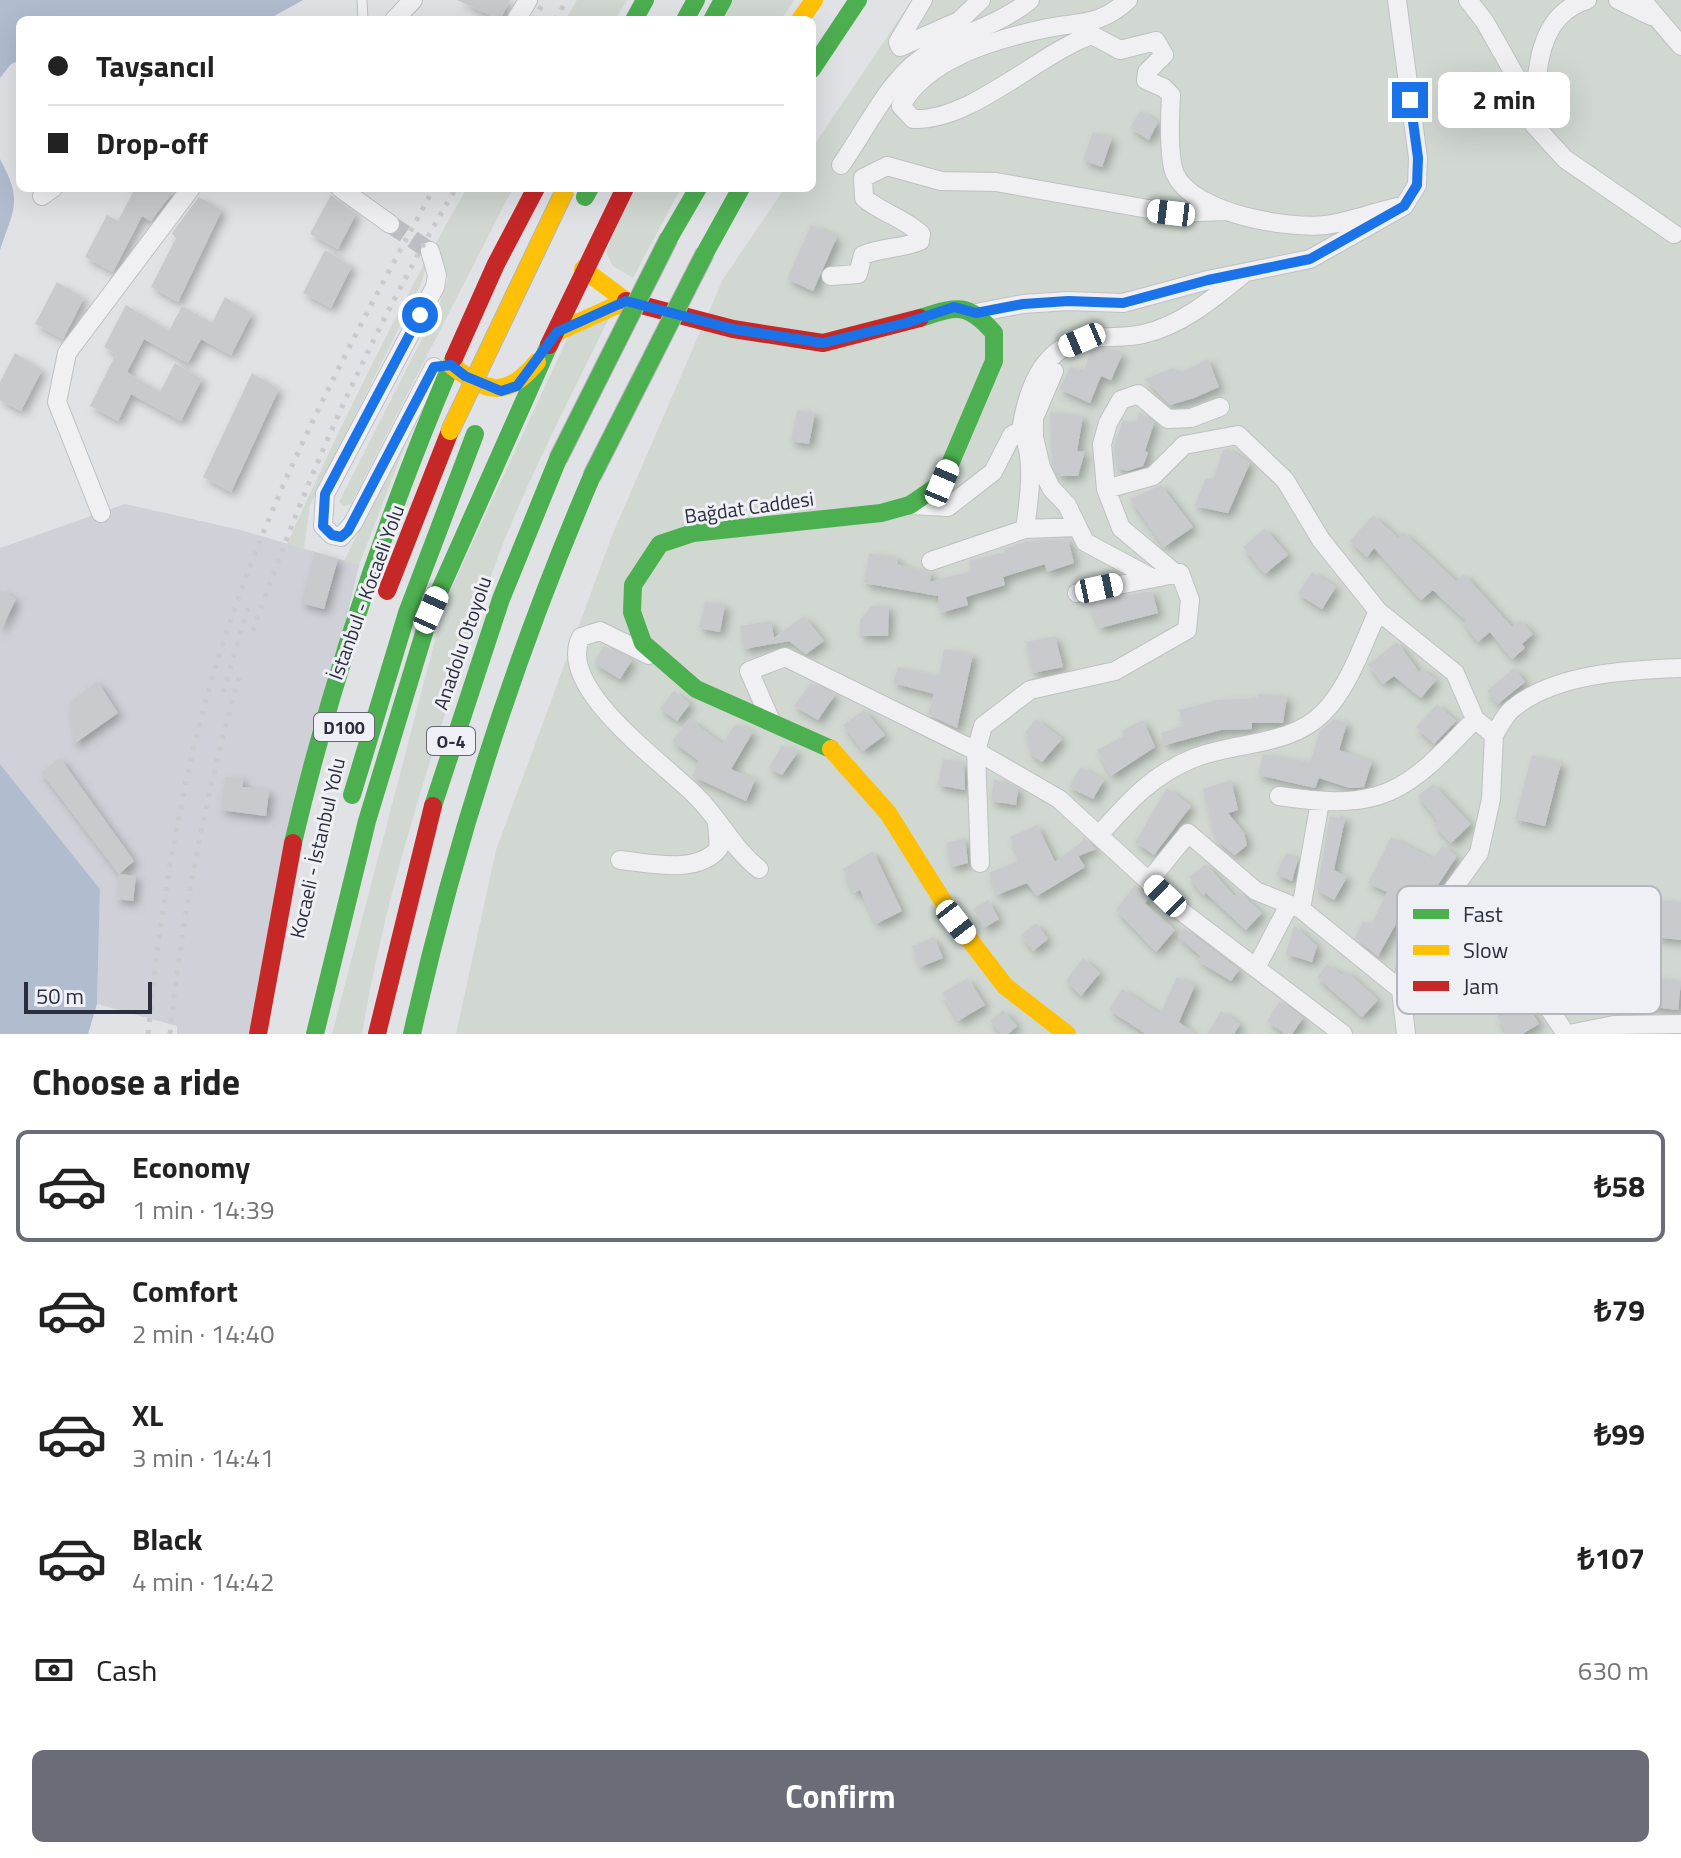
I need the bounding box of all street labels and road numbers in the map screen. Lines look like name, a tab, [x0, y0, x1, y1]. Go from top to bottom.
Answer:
street label: Bağdat Caddesi	[682, 483, 816, 531]
street label: İstanbul - Kocaeli Yolu	[320, 500, 412, 684]
street label: Anadolu Otoyolu	[425, 572, 499, 714]
road number: D100	[314, 713, 374, 741]
road number: O-4	[427, 727, 475, 755]
street label: Kocaeli - İstanbul Yolu	[281, 755, 353, 941]

